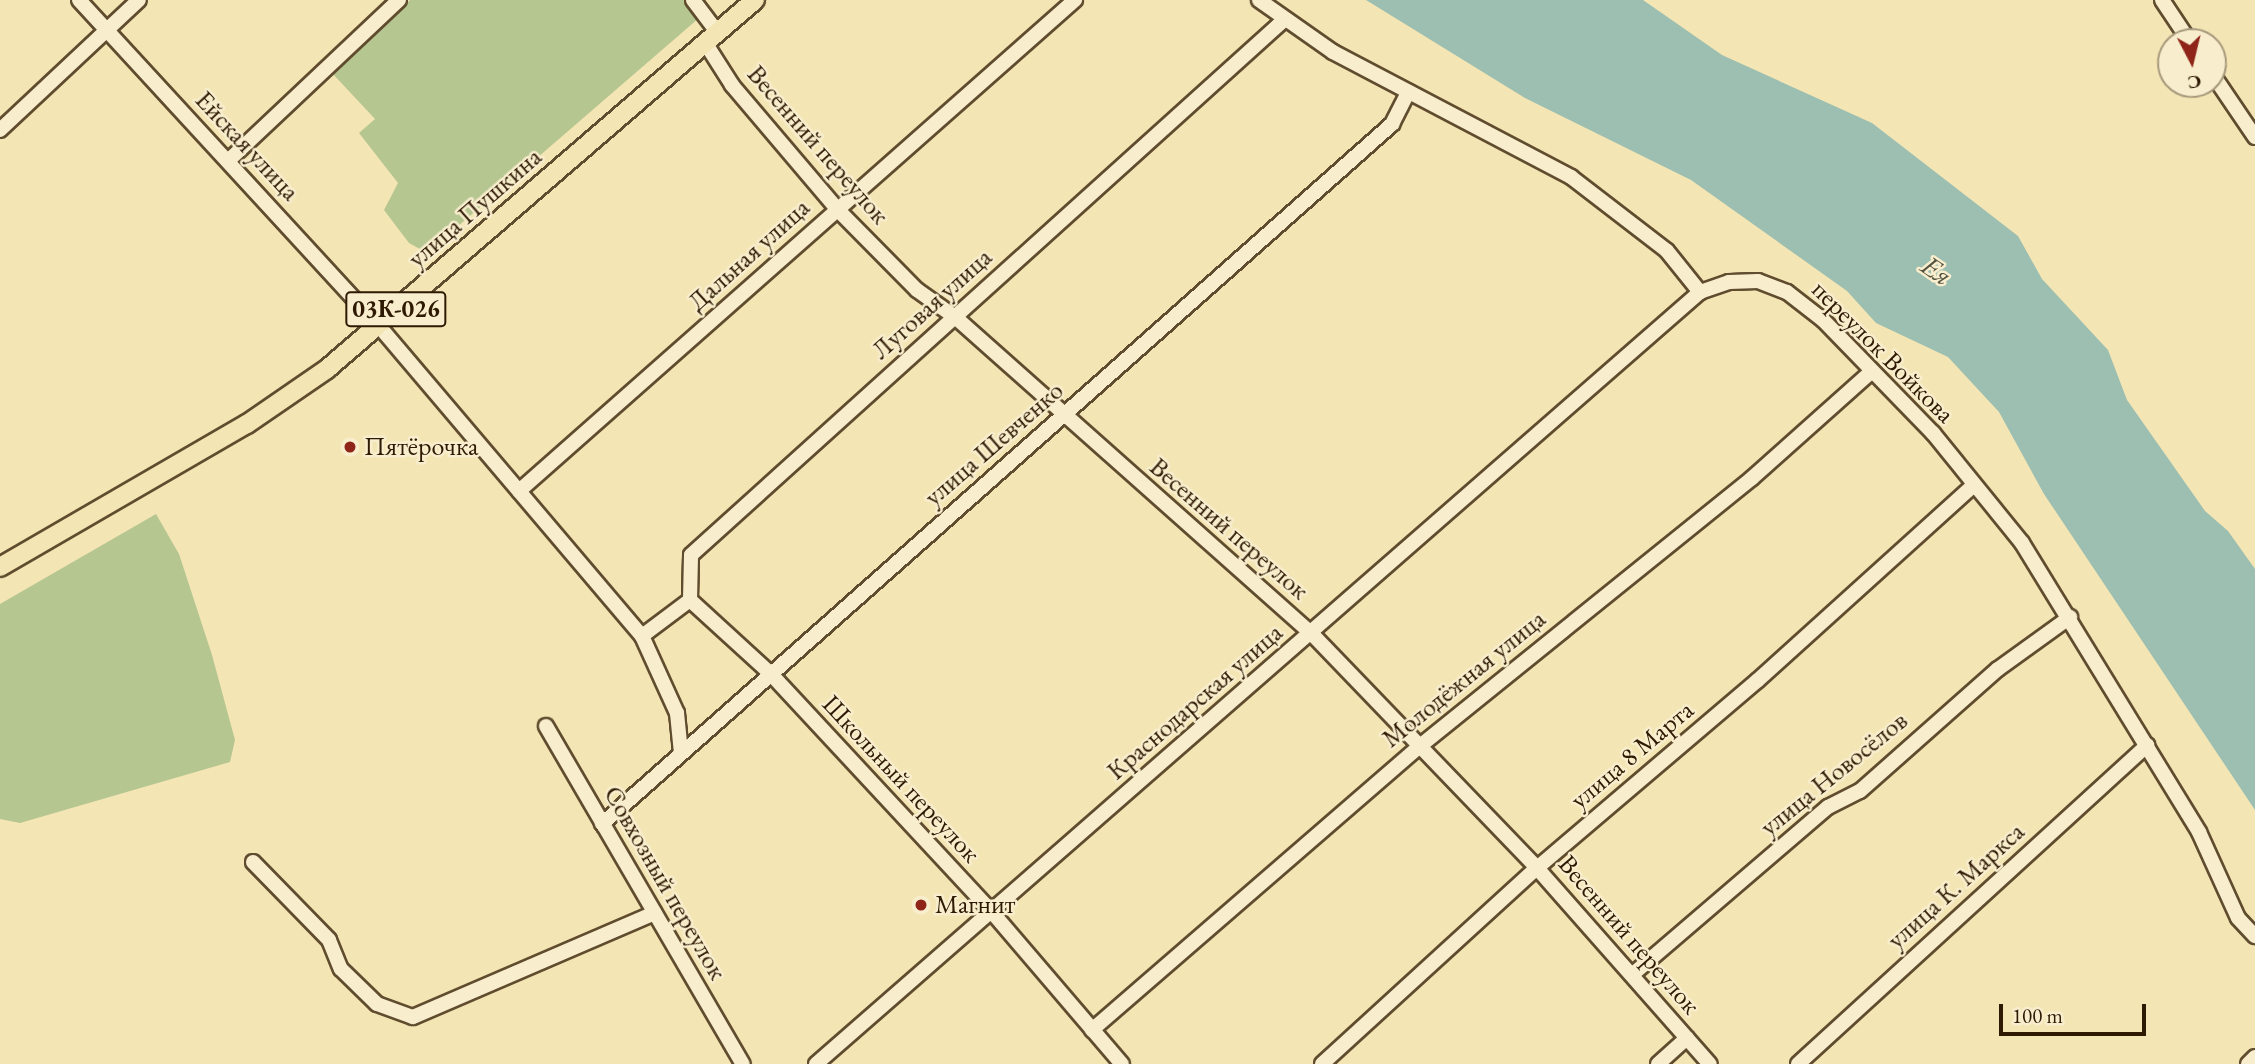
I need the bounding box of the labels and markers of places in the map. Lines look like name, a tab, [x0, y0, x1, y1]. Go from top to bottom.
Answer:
place label: Пятёрочка	[364, 431, 478, 463]
marker: Пятёрочка	[342, 439, 358, 455]
place label: Магнит	[935, 889, 1015, 921]
marker: Магнит	[913, 897, 929, 913]

